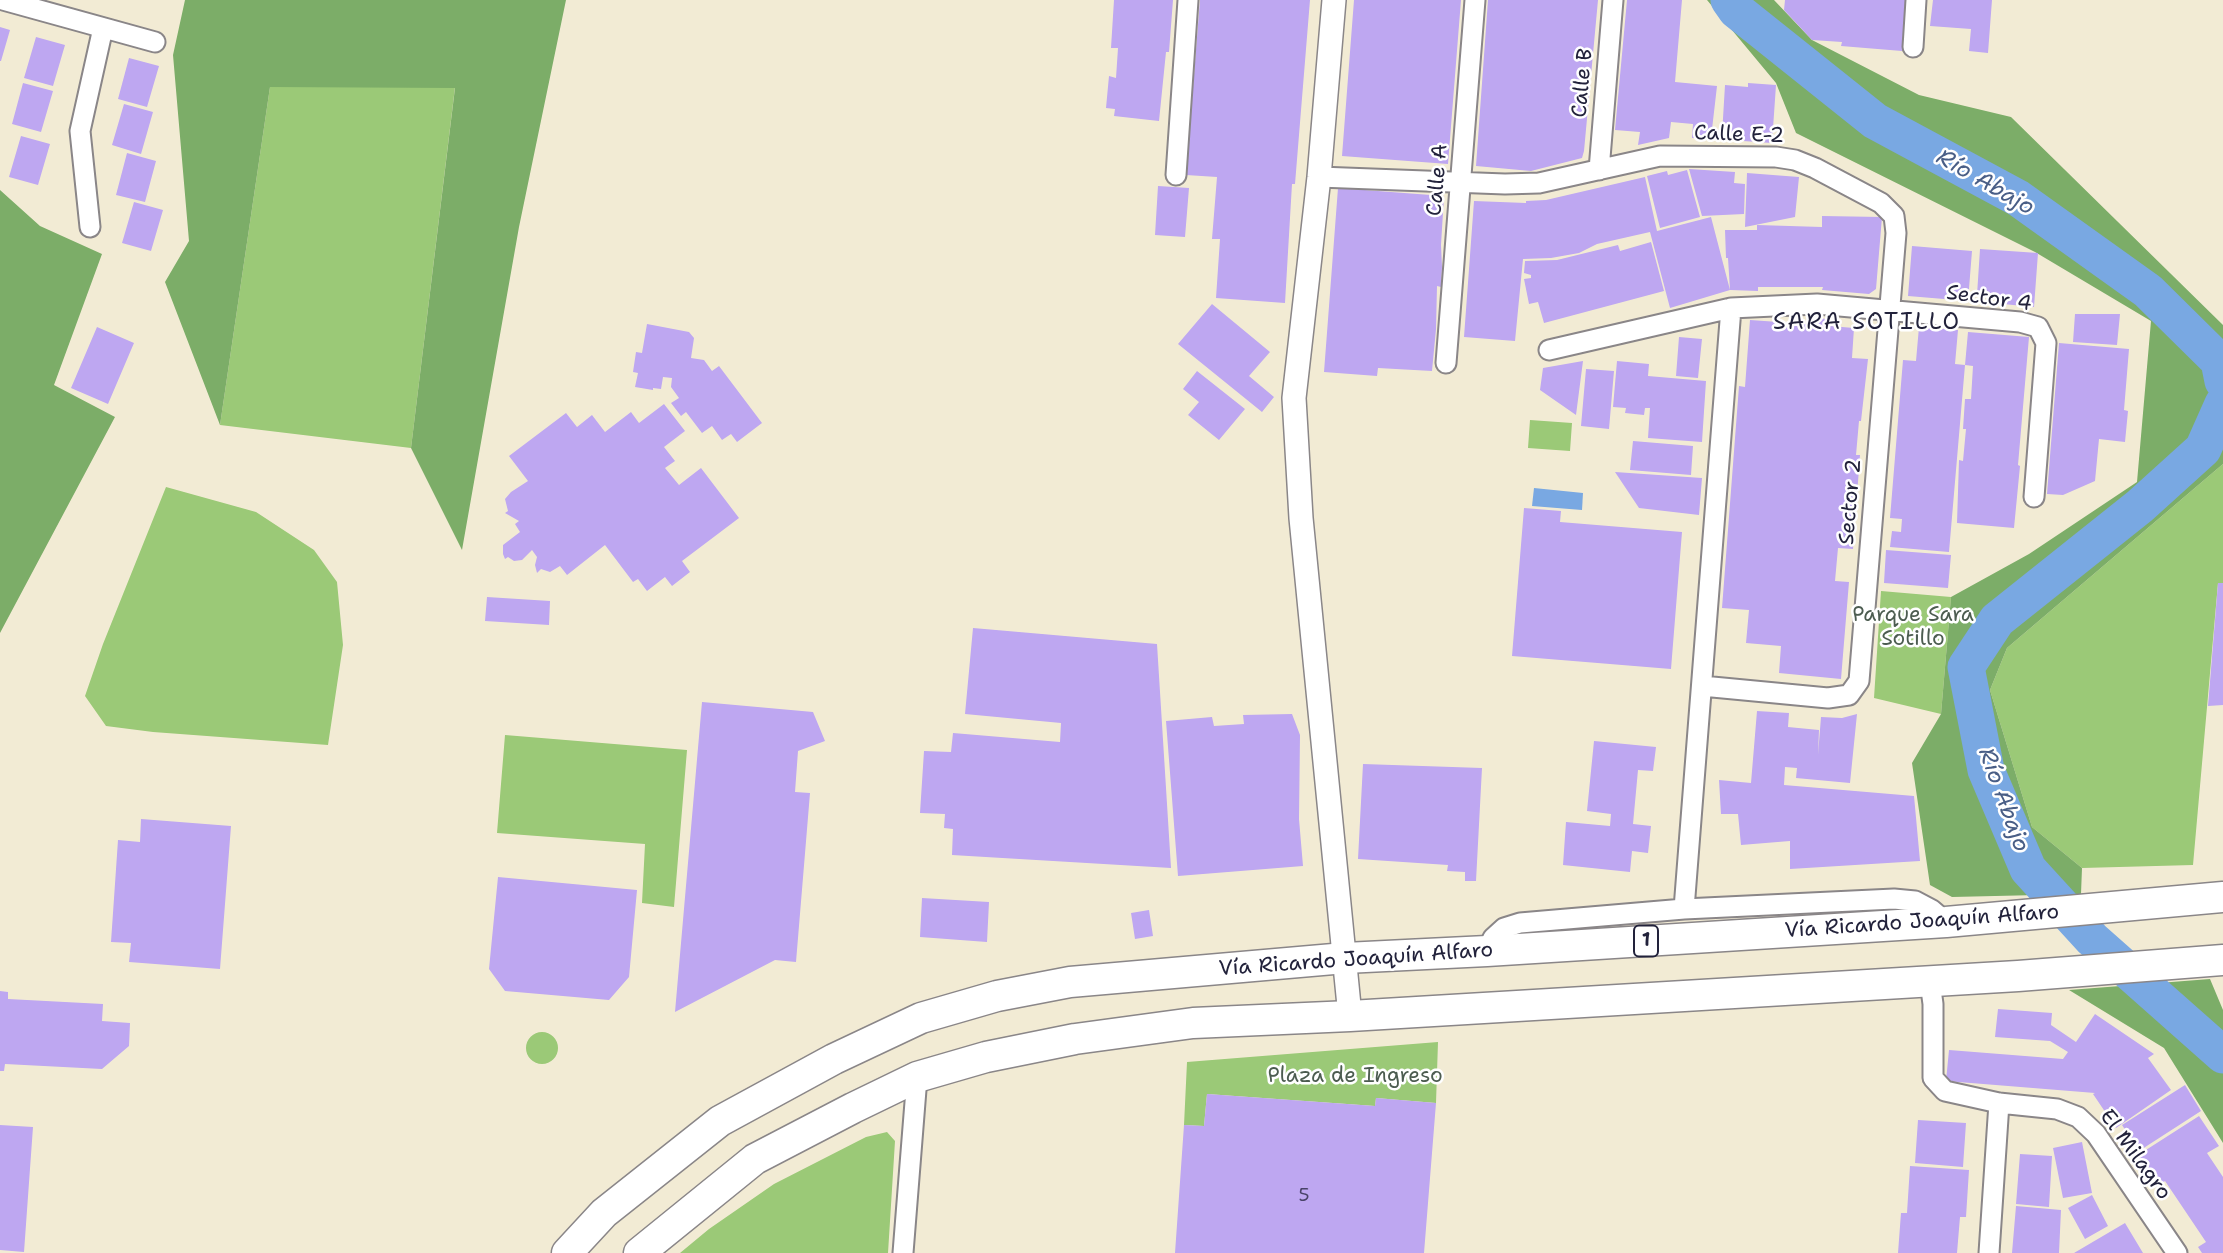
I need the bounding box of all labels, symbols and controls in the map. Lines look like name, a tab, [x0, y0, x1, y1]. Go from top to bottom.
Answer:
street label: Calle B	[1567, 47, 1599, 119]
street label: Calle E-2	[1693, 121, 1785, 149]
street label: Calle A	[1422, 143, 1454, 217]
water label: Río Abajo	[1931, 144, 2039, 222]
street label: Sector 4	[1945, 281, 2033, 317]
district label: SARA SOTILLO	[1775, 309, 1959, 337]
street label: Sector 2	[1835, 458, 1867, 546]
park label: Parque Sara Sotillo	[1852, 603, 1974, 653]
water label: Río Abajo	[1971, 744, 2035, 856]
street label: Vía Ricardo Joaquín Alfaro	[1784, 900, 2060, 944]
road number: 1	[1634, 925, 1658, 956]
street label: Vía Ricardo Joaquín Alfaro	[1218, 938, 1494, 982]
park label: Plaza de Ingreso	[1267, 1064, 1443, 1090]
street label: El Milagro	[2094, 1105, 2176, 1205]
house number: 5	[1298, 1185, 1310, 1207]

